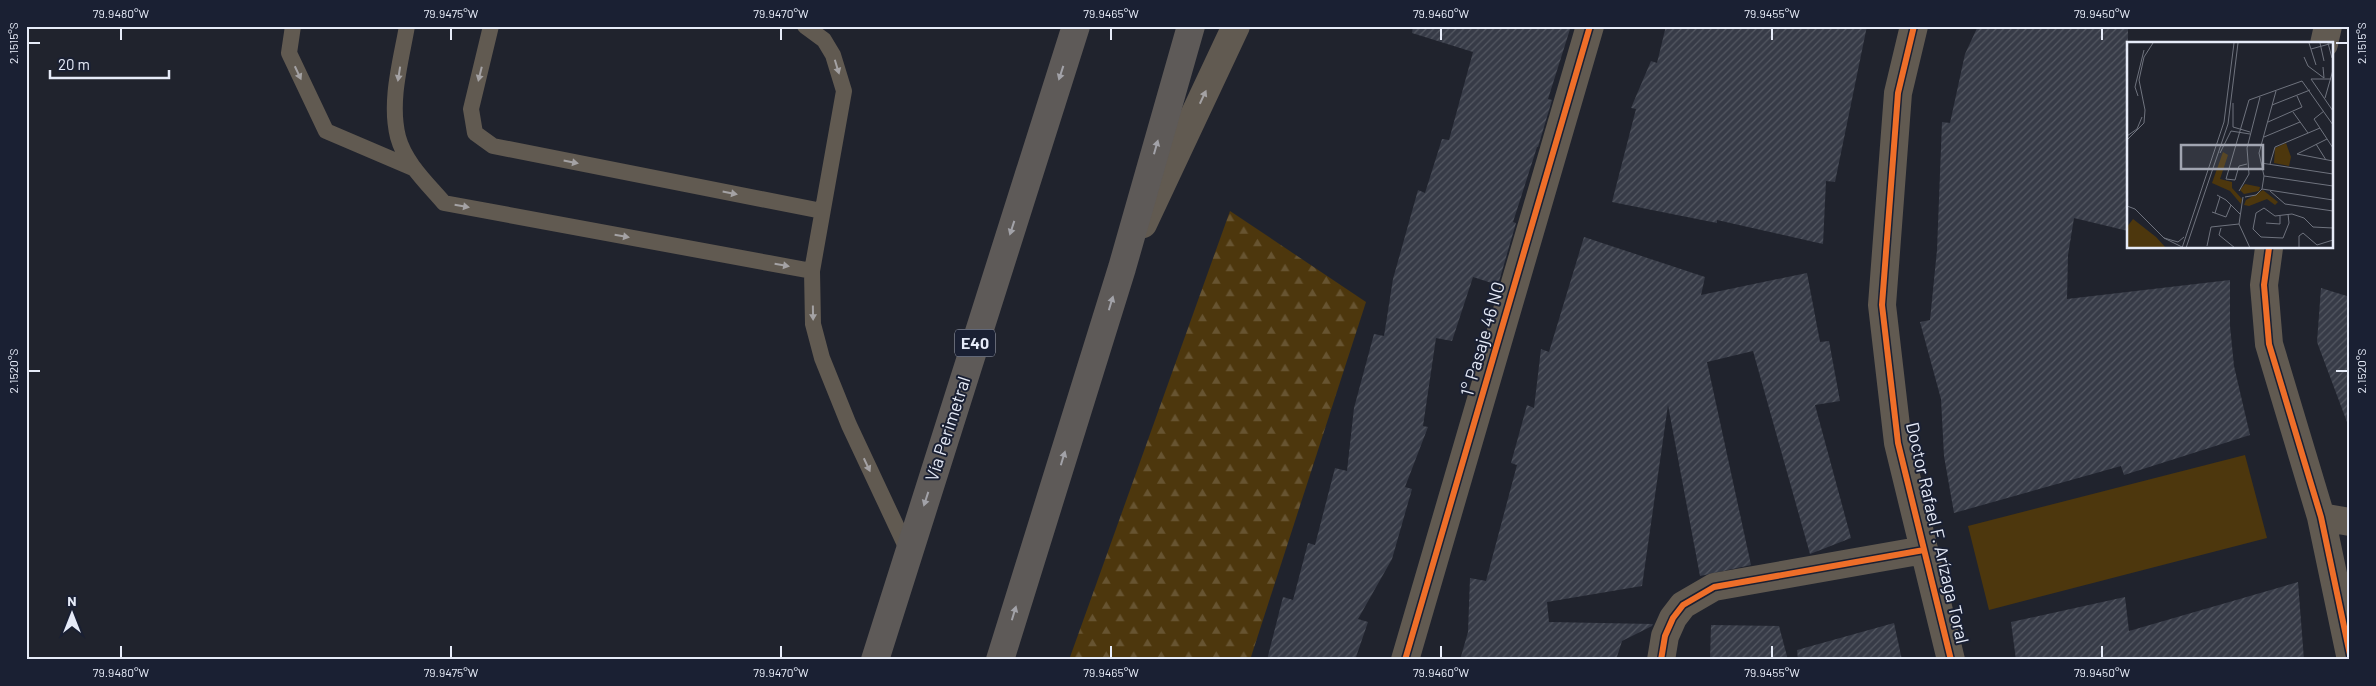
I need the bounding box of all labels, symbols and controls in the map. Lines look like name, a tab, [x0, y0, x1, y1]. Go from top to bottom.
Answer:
text: 79.9480°W	[93, 6, 150, 20]
text: 79.9475°W	[424, 6, 479, 20]
text: 79.9470°W	[753, 6, 809, 20]
text: 79.9465°W	[1083, 6, 1139, 20]
text: 79.9460°W	[1413, 6, 1470, 20]
text: 79.9455°W	[1744, 6, 1800, 20]
text: 79.9450°W	[2074, 6, 2131, 20]
text: 2.1515°S	[6, 22, 20, 64]
text: 2.1515°S	[2354, 22, 2368, 64]
inset map	[2127, 42, 2334, 249]
scale bar	[50, 48, 169, 80]
text: 20 m	[58, 55, 90, 73]
one-way arrow	[833, 59, 841, 74]
one-way arrow	[1056, 65, 1064, 80]
one-way arrow	[294, 66, 302, 80]
one-way arrow	[476, 66, 484, 81]
one-way arrow	[394, 67, 402, 83]
one-way arrow	[1199, 90, 1207, 104]
one-way arrow	[1153, 139, 1161, 154]
one-way arrow	[563, 158, 579, 166]
one-way arrow	[723, 189, 739, 197]
one-way arrow	[455, 203, 471, 211]
one-way arrow	[1007, 220, 1015, 235]
one-way arrow	[614, 232, 630, 240]
one-way arrow	[774, 261, 789, 269]
street label: 1° Pasaje 46 NO	[1455, 279, 1509, 399]
one-way arrow	[1107, 295, 1115, 310]
one-way arrow	[809, 305, 817, 321]
road number: E40	[955, 329, 995, 356]
text: 2.1520°S	[6, 349, 20, 393]
text: 2.1520°S	[2354, 349, 2368, 393]
street label: Vía Perimetral	[920, 373, 974, 484]
street label: Doctor Rafael F. Arízaga Toral	[1902, 420, 1974, 646]
one-way arrow	[1059, 450, 1067, 465]
one-way arrow	[864, 458, 872, 472]
one-way arrow	[921, 492, 929, 507]
north arrow	[48, 588, 98, 638]
text: N	[67, 592, 77, 609]
one-way arrow	[1011, 606, 1019, 621]
text: 79.9480°W	[93, 665, 150, 679]
text: 79.9475°W	[424, 665, 479, 679]
text: 79.9470°W	[753, 665, 809, 679]
text: 79.9465°W	[1083, 665, 1139, 679]
text: 79.9460°W	[1413, 665, 1470, 679]
text: 79.9455°W	[1744, 665, 1800, 679]
text: 79.9450°W	[2074, 665, 2131, 679]

